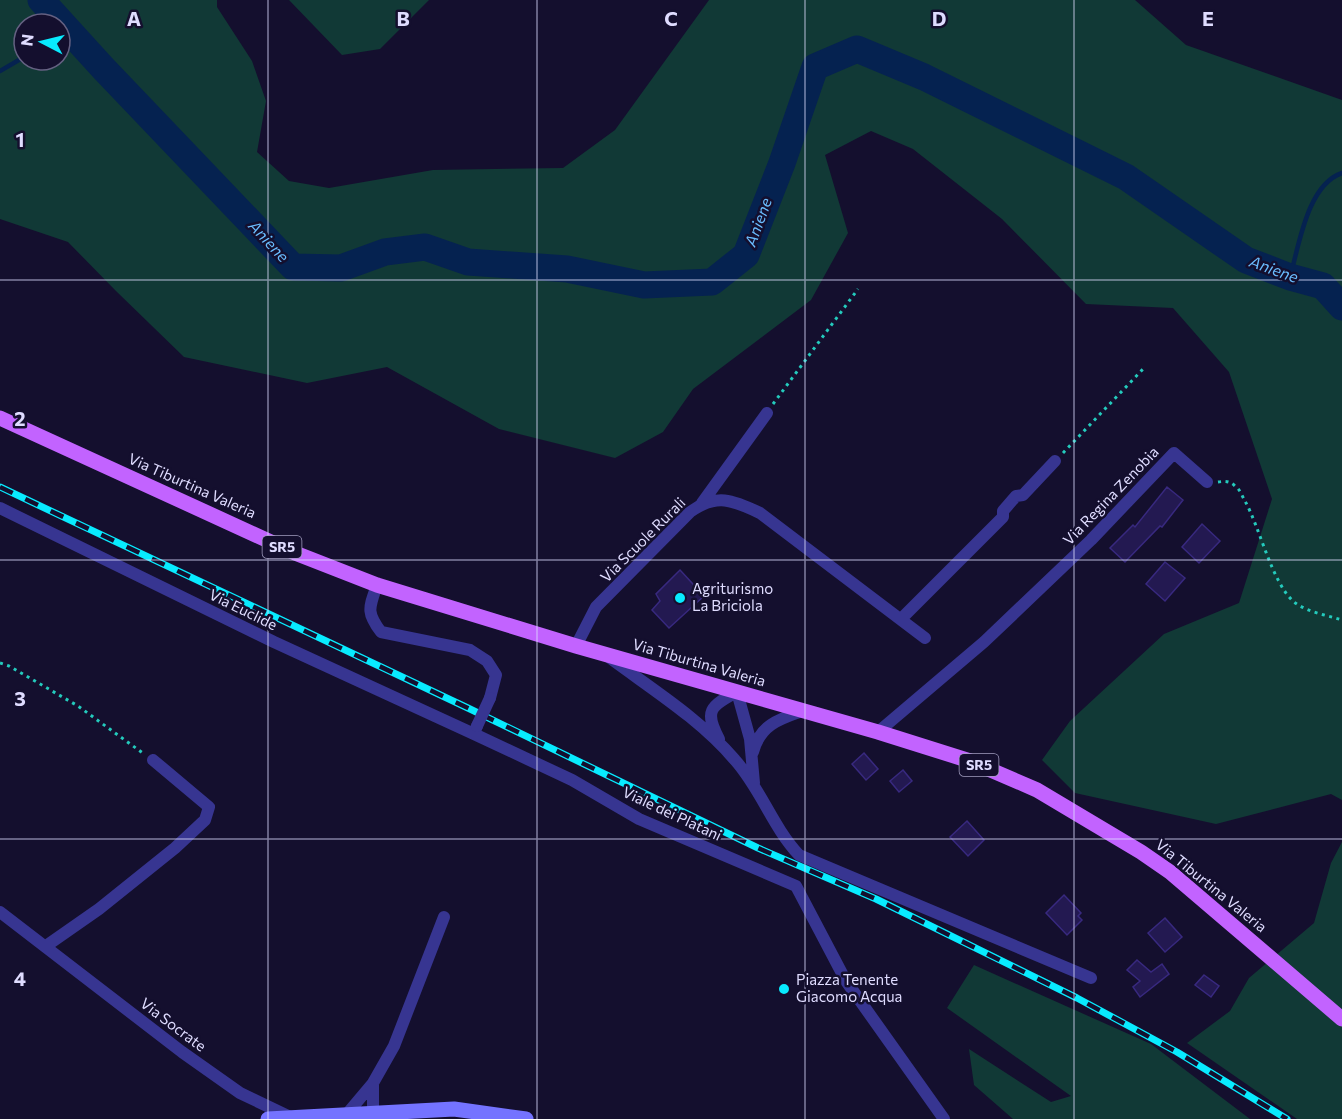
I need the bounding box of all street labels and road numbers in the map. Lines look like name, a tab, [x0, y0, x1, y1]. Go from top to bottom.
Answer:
street label: Via Regina Zenobia	[1059, 442, 1162, 548]
street label: Via Tiburtina Valeria	[126, 449, 259, 521]
street label: Via Scuole Rurali	[596, 493, 689, 586]
road number: SR5	[262, 536, 302, 558]
street label: Via Euclide	[206, 585, 281, 633]
street label: Via Tiburtina Valeria	[631, 634, 768, 690]
road number: SR5	[960, 754, 998, 776]
street label: Viale dei Platani	[620, 782, 725, 844]
street label: Via Tiburtina Valeria	[1152, 835, 1271, 936]
street label: Via Socrate	[137, 994, 210, 1055]

